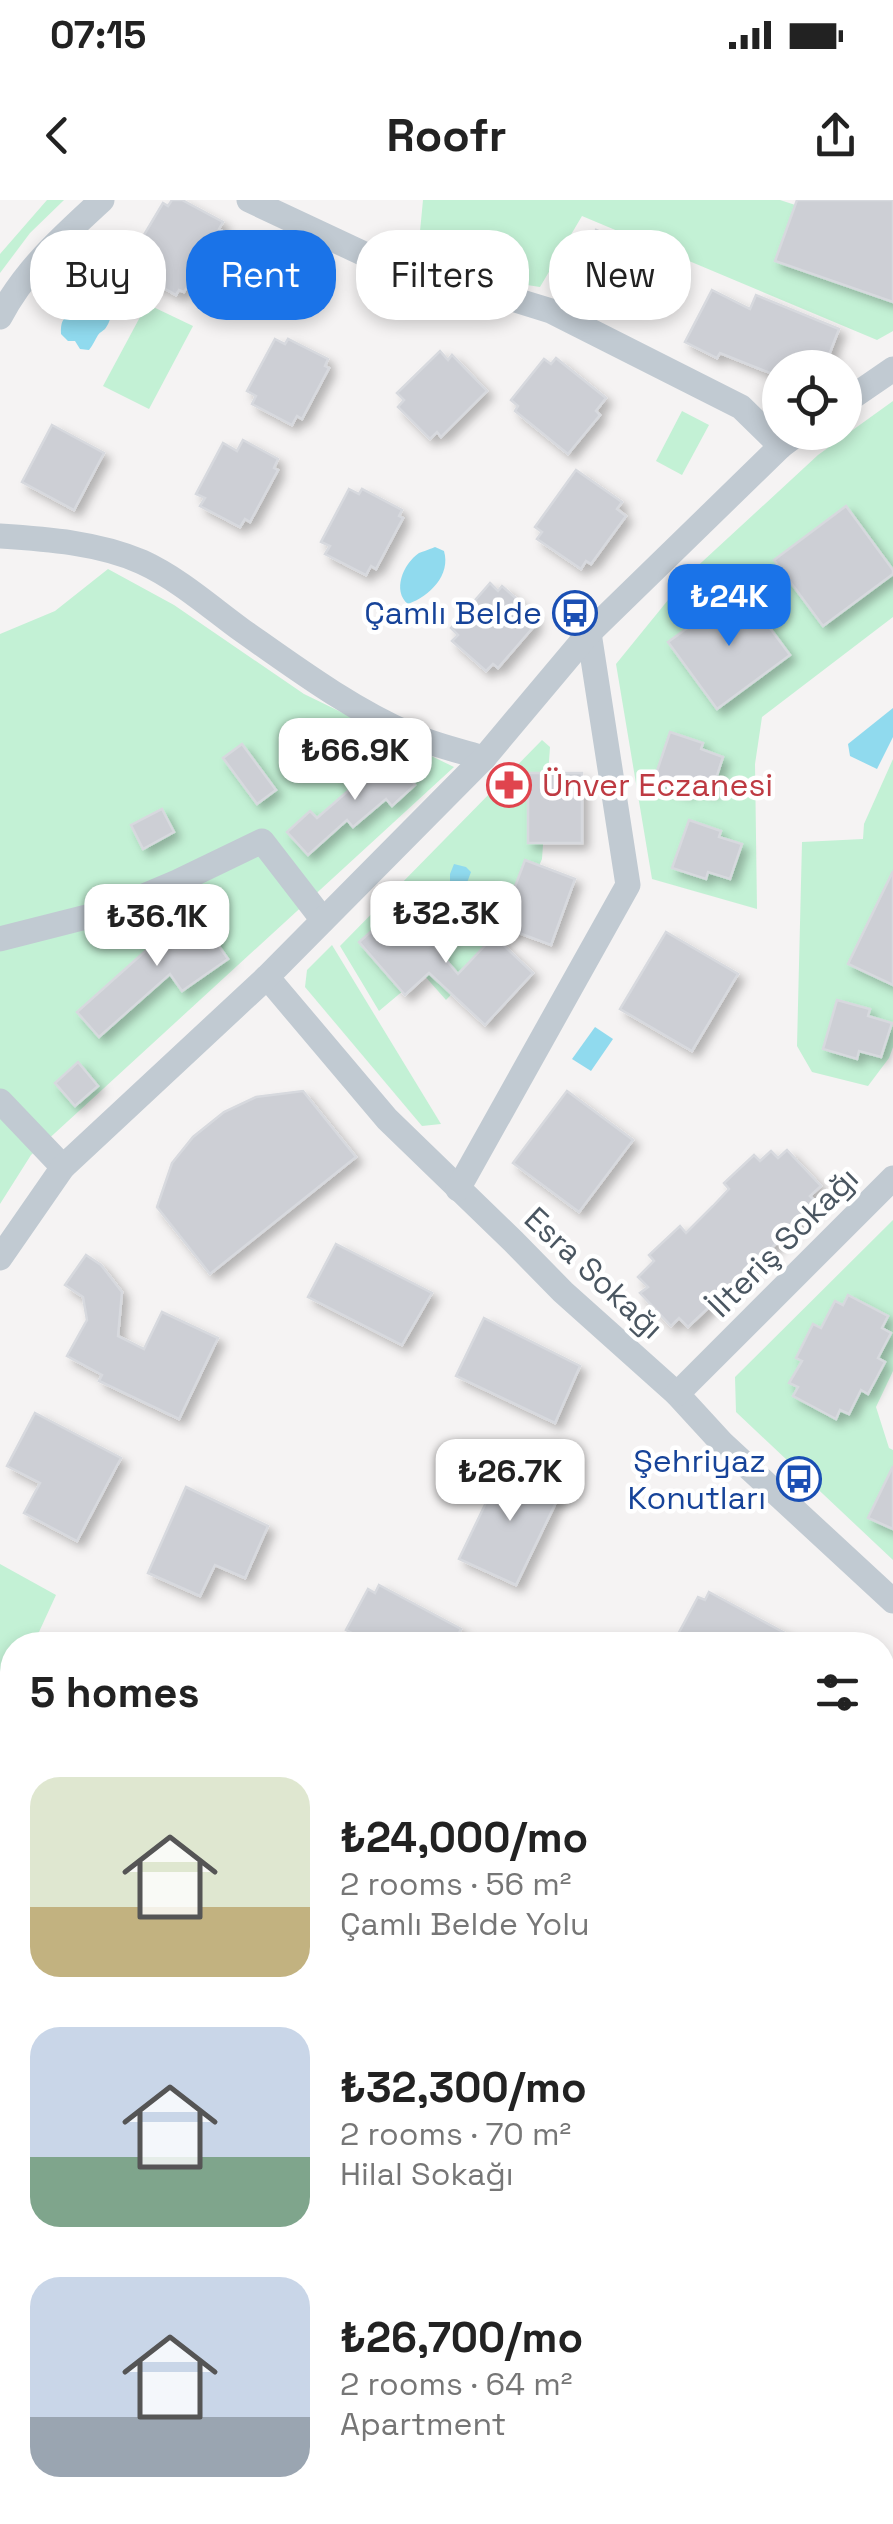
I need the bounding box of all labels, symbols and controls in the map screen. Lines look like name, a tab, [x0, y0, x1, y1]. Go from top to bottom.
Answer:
text: 07:15	[50, 11, 146, 59]
text: Roofr	[386, 107, 507, 164]
icon: back	[30, 108, 85, 163]
icon: share	[808, 108, 863, 163]
chip: Buy	[30, 230, 166, 320]
chip: Rent	[186, 230, 336, 320]
chip: Filters	[356, 230, 529, 320]
chip: New	[549, 230, 691, 320]
map controls	[762, 350, 862, 450]
button: locate	[762, 350, 862, 450]
pin: ₺24K	[670, 564, 788, 649]
text: ₺24K	[690, 576, 768, 616]
bus stop icon: Çamlı Belde	[552, 590, 598, 636]
place label: Çamlı Belde	[364, 593, 542, 633]
pin: ₺66.9K	[274, 718, 436, 803]
text: ₺66.9K	[301, 730, 409, 770]
pharmacy icon: Ünver Eczanesi	[486, 762, 532, 808]
place label: Ünver Eczanesi	[542, 765, 773, 805]
pin: ₺32.3K	[365, 881, 527, 966]
pin: ₺36.1K	[76, 884, 238, 969]
text: ₺32.3K	[392, 893, 500, 933]
text: ₺36.1K	[106, 896, 208, 936]
street label: İlteriş Sokağı	[699, 1158, 867, 1326]
street label: Esra Sokağı	[516, 1198, 672, 1348]
pin: ₺26.7K	[429, 1439, 591, 1524]
place label: Şehriyaz Konutları	[628, 1441, 766, 1518]
text: ₺26.7K	[458, 1451, 562, 1491]
bus stop icon: Şehriyaz Konutları	[776, 1456, 822, 1502]
icon: filters	[810, 1665, 865, 1720]
text: 5 homes	[30, 1666, 200, 1719]
text: ₺24,000/mo	[340, 1811, 588, 1864]
icon: home	[110, 1817, 230, 1937]
text: 2 rooms · 56 m²	[340, 1864, 572, 1904]
text: Çamlı Belde Yolu	[340, 1904, 590, 1944]
text: ₺32,300/mo	[340, 2061, 587, 2114]
icon: home	[110, 2067, 230, 2187]
text: 2 rooms · 70 m²	[340, 2114, 571, 2154]
text: Hilal Sokağı	[340, 2154, 514, 2194]
text: ₺26,700/mo	[340, 2311, 583, 2364]
icon: home	[110, 2317, 230, 2437]
text: 2 rooms · 64 m²	[340, 2364, 572, 2404]
text: Apartment	[340, 2404, 506, 2444]

